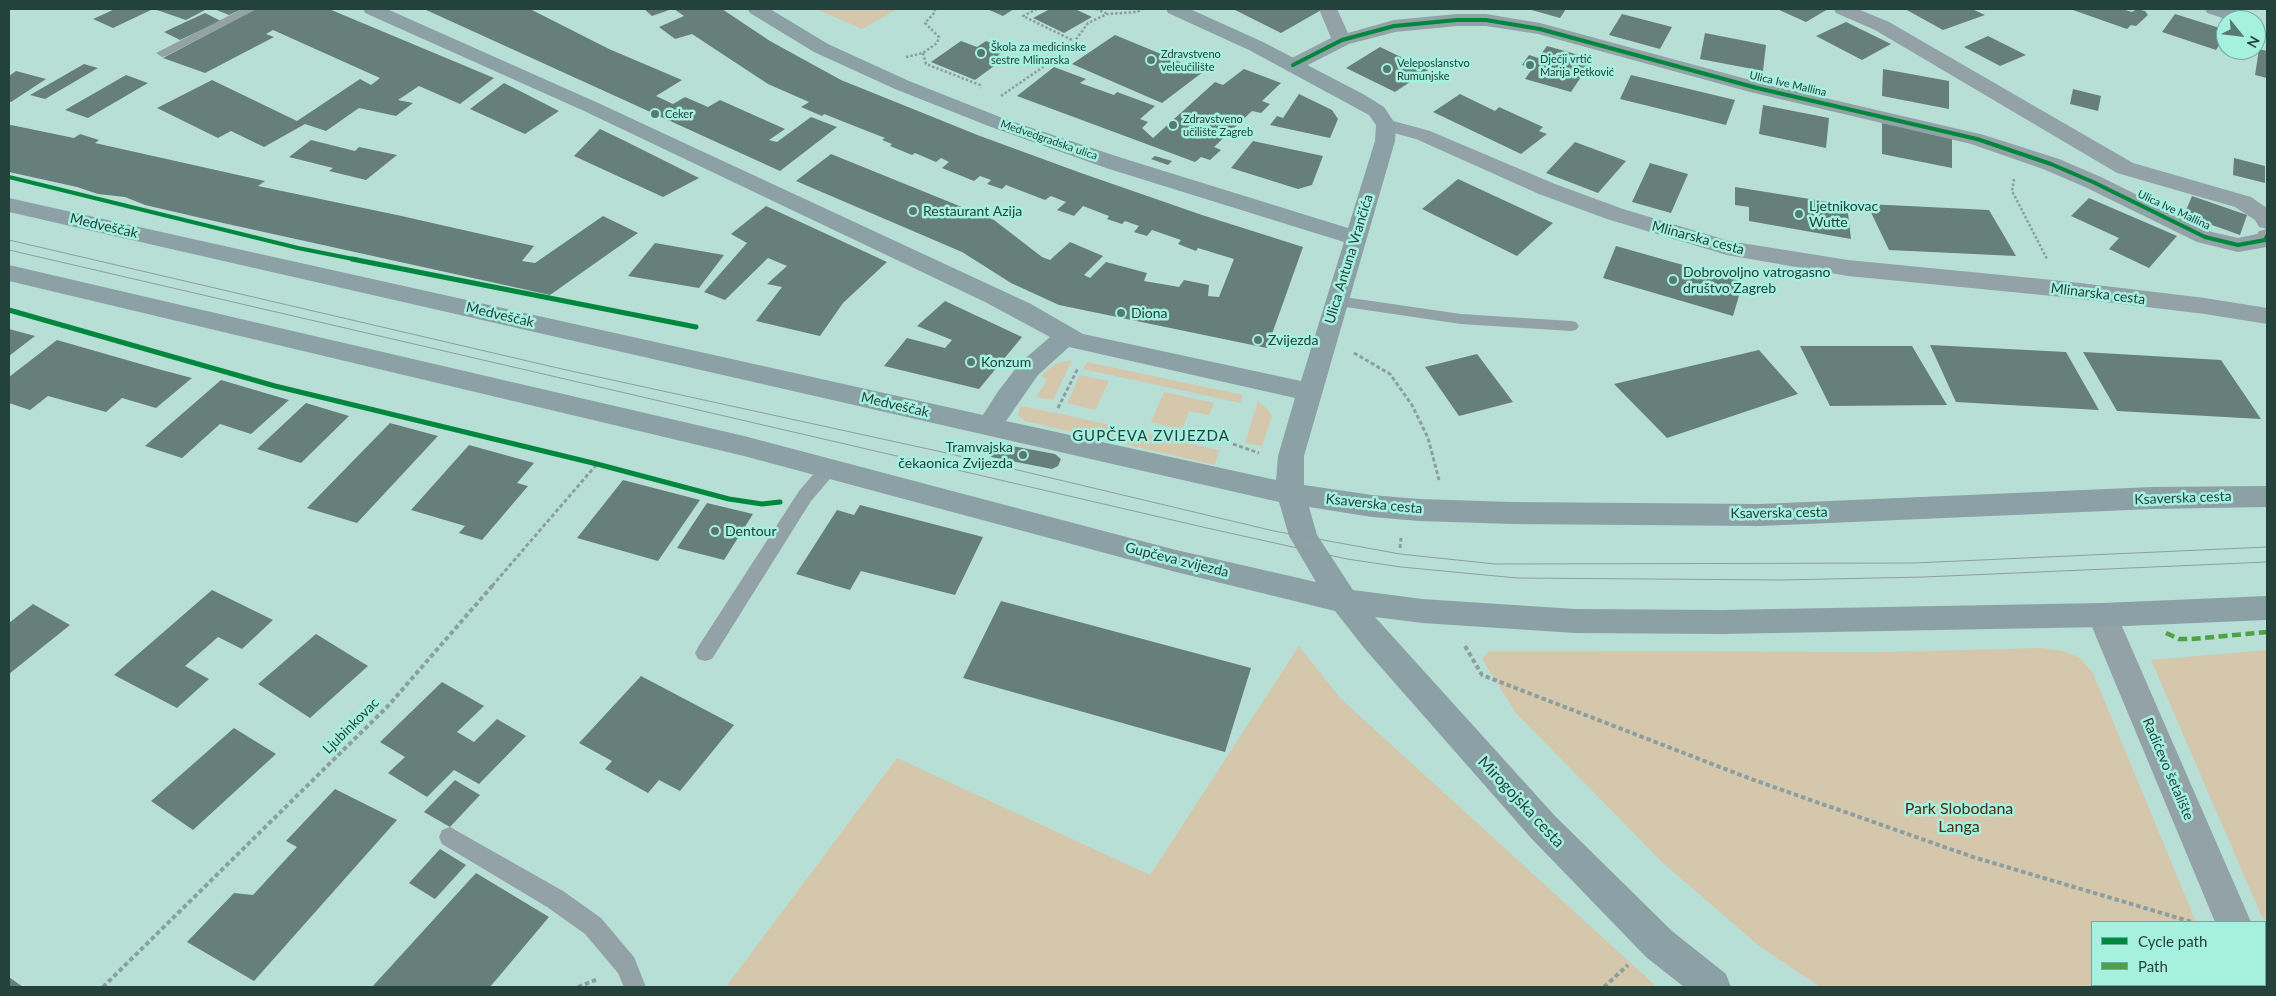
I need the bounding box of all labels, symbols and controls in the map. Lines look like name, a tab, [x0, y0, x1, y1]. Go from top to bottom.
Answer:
north arrow	[2216, 10, 2266, 60]
text: N	[2244, 33, 2264, 51]
place label: Škola za medicinske sestre Mlinarska	[991, 40, 1086, 66]
marker: Škola za medicinske sestre Mlinarska	[975, 47, 987, 59]
place label: Zdravstveno veleučilište	[1161, 47, 1221, 73]
place label: Dječji vrtić Marija Petković	[1540, 52, 1614, 78]
marker: Zdravstveno veleučilište	[1145, 54, 1157, 66]
place label: Veleposlanstvo Rumunjske	[1397, 56, 1470, 82]
marker: Dječji vrtić Marija Petković	[1524, 59, 1536, 71]
marker: Veleposlanstvo Rumunjske	[1381, 63, 1393, 75]
street label: Ulica Ive Mallina	[1748, 69, 1828, 99]
place label: Ceker	[665, 107, 693, 121]
marker: Ceker	[649, 108, 661, 120]
place label: Zdravstveno učilište Zagreb	[1183, 112, 1253, 138]
street label: Medvedgradska ulica	[999, 117, 1099, 163]
marker: Zdravstveno učilište Zagreb	[1167, 119, 1179, 131]
street label: Ulica Ive Mallina	[2136, 187, 2212, 233]
street label: Ulica Antuna Vrančića	[1321, 192, 1377, 326]
place label: Ljetnikovac Wutte	[1809, 198, 1878, 230]
place label: Restaurant Azija	[923, 203, 1022, 219]
marker: Restaurant Azija	[907, 205, 919, 217]
marker: Ljetnikovac Wutte	[1793, 208, 1805, 220]
street label: Medveščak	[68, 210, 140, 242]
street label: Mlinarska cesta	[1650, 218, 1746, 258]
place label: Dobrovoljno vatrogasno društvo Zagreb	[1683, 264, 1831, 296]
marker: Dobrovoljno vatrogasno društvo Zagreb	[1667, 274, 1679, 286]
street label: Mlinarska cesta	[2050, 280, 2146, 308]
street label: Medveščak	[464, 299, 536, 331]
place label: Diona	[1131, 305, 1168, 321]
marker: Diona	[1115, 307, 1127, 319]
place label: Zvijezda	[1268, 332, 1318, 348]
marker: Zvijezda	[1252, 334, 1264, 346]
place label: Konzum	[981, 354, 1031, 370]
marker: Konzum	[965, 356, 977, 368]
street label: Medveščak	[859, 389, 931, 421]
district label: GUPČEVA ZVIJEZDA	[1070, 427, 1232, 445]
place label: Tramvajska čekaonica Zvijezda	[898, 439, 1013, 472]
marker: Tramvajska čekaonica Zvijezda	[1017, 449, 1029, 461]
street label: Ksaverska cesta	[2134, 488, 2232, 508]
street label: Ksaverska cesta	[1325, 491, 1423, 517]
street label: Ksaverska cesta	[1730, 504, 1828, 522]
place label: Dentour	[725, 523, 776, 539]
marker: Dentour	[709, 525, 721, 537]
street label: Gupčeva zvijezda	[1124, 539, 1230, 581]
street label: Ljubinkovac	[319, 694, 383, 758]
street label: Radićevo šetalište	[2139, 715, 2197, 823]
street label: Mirogojska cesta	[1474, 752, 1568, 852]
park label: Park Slobodana Langa	[1905, 799, 2013, 837]
legend	[2091, 921, 2266, 986]
text: Cycle path	[2138, 932, 2207, 950]
text: Path	[2138, 957, 2168, 975]

